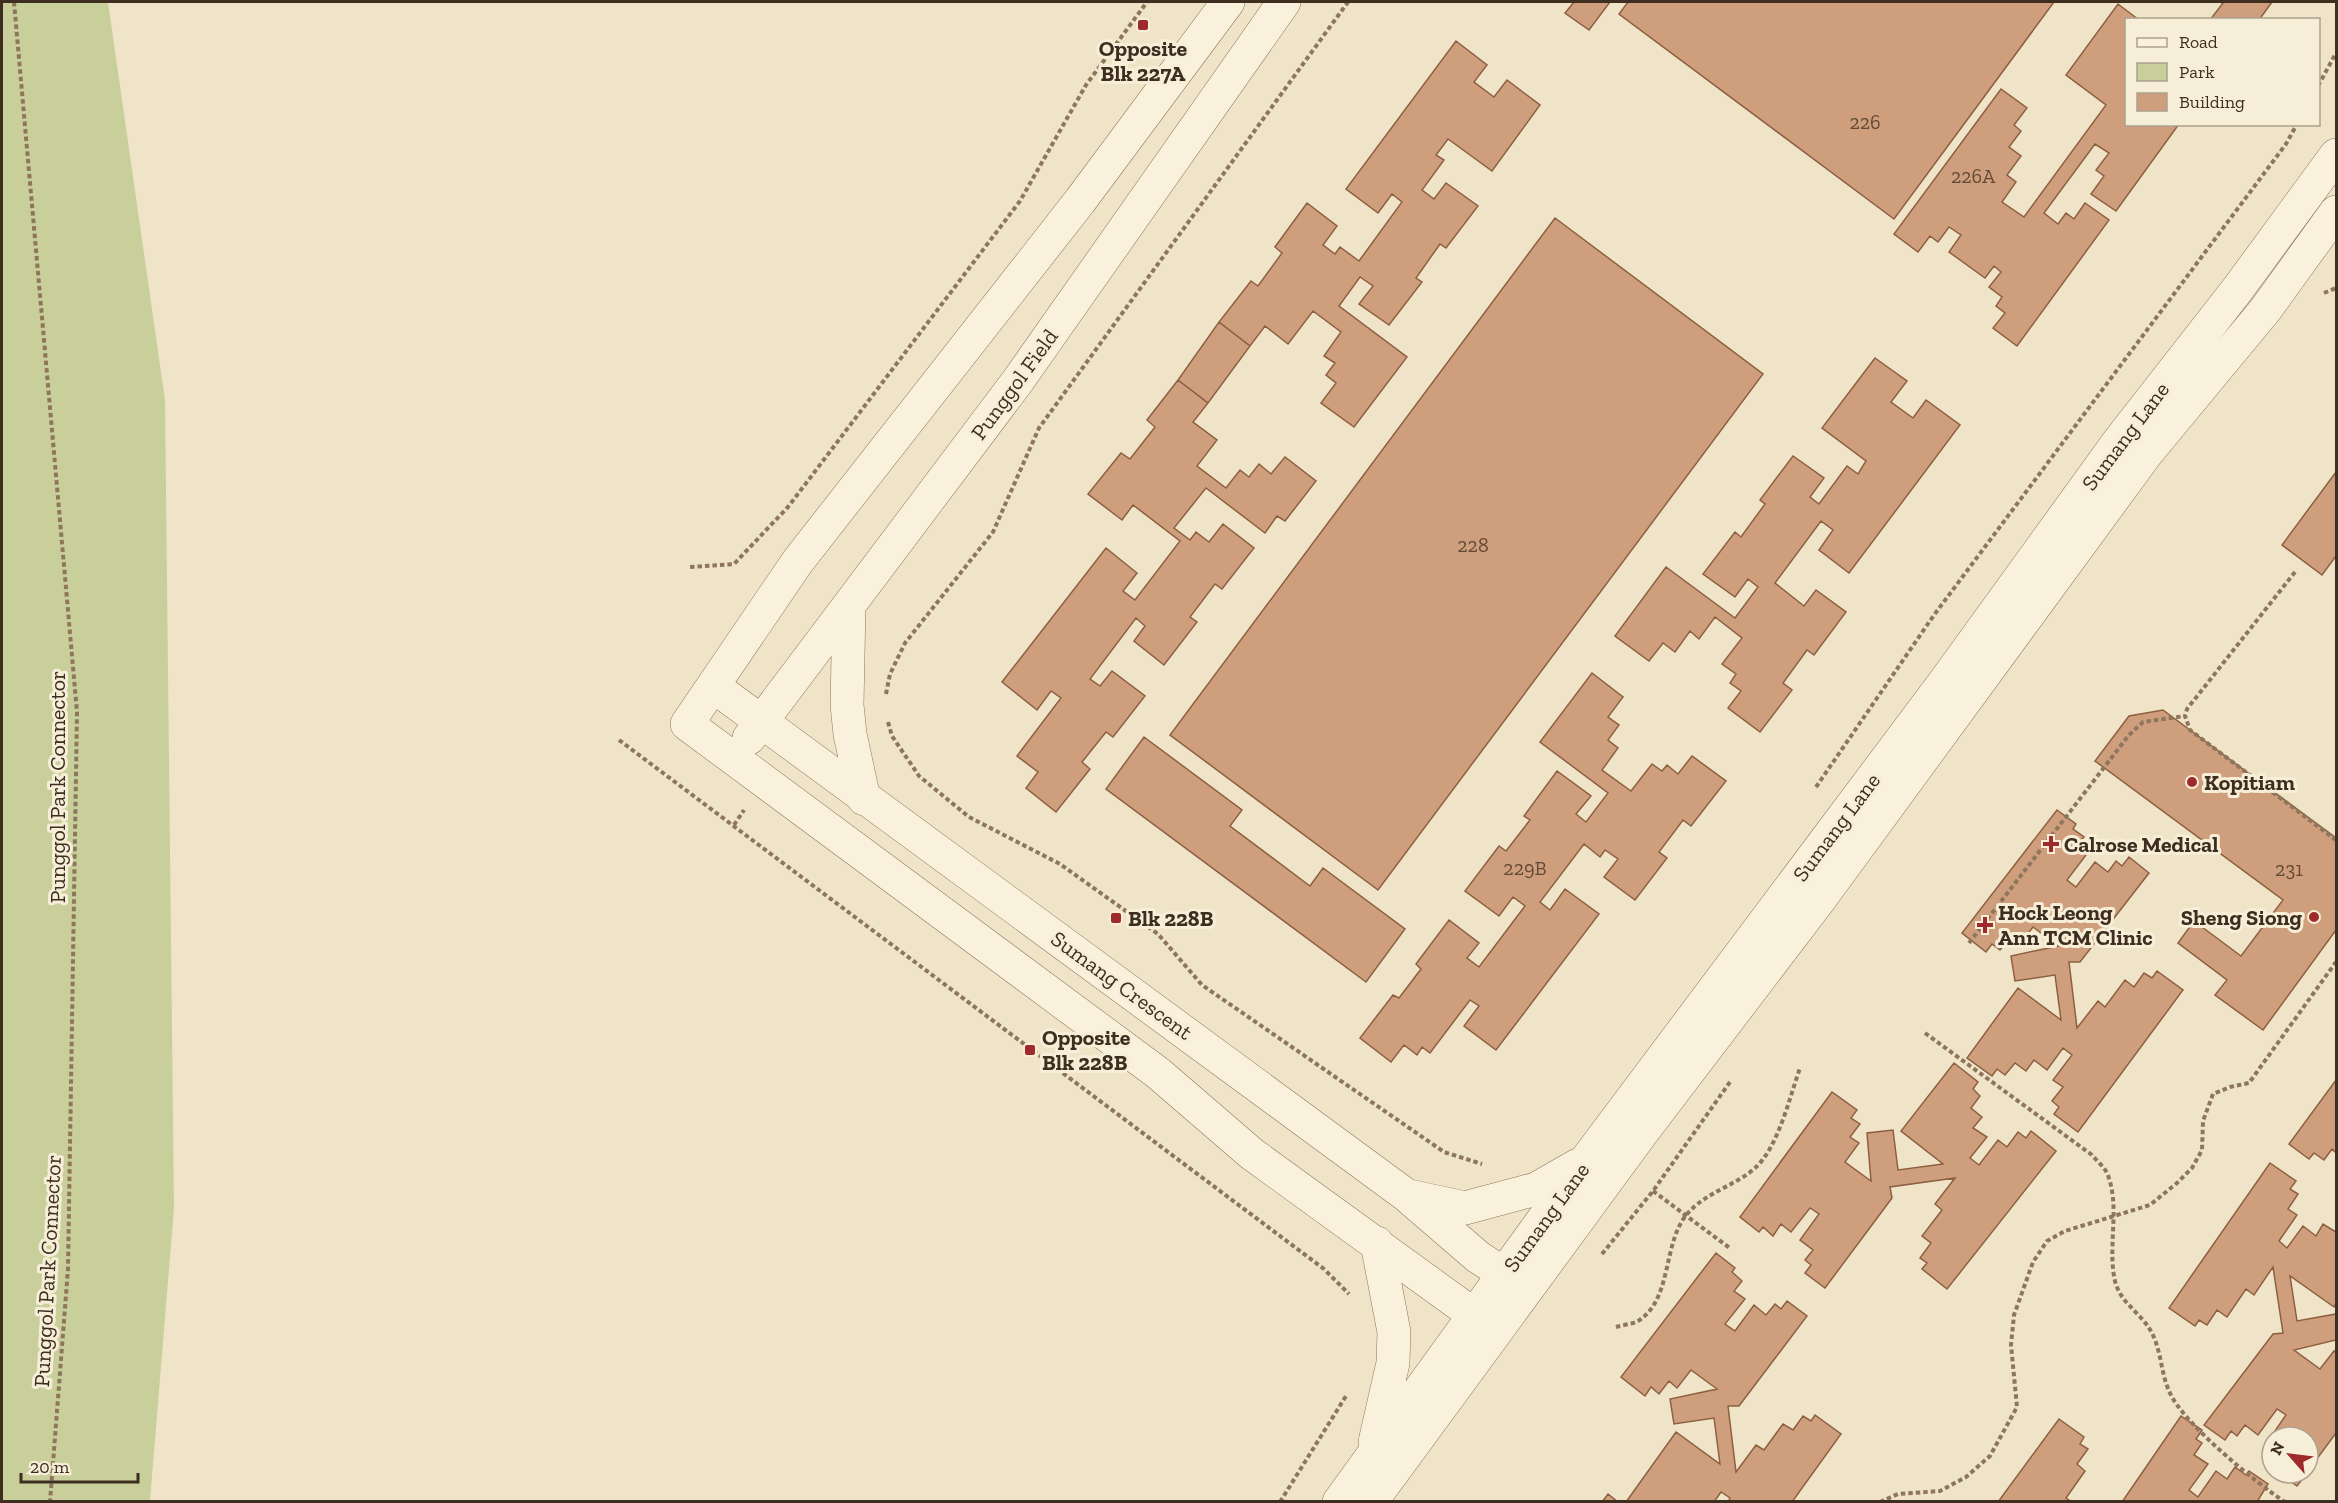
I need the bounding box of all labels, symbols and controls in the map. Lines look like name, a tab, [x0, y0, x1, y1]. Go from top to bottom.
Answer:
marker: Opposite Blk 227A	[1136, 18, 1150, 32]
legend	[2125, 18, 2320, 126]
text: Road	[2179, 31, 2218, 53]
place label: Opposite Blk 227A	[1099, 35, 1188, 87]
text: Park	[2179, 61, 2215, 83]
text: Building	[2179, 91, 2245, 113]
house number: 226	[1849, 110, 1881, 134]
house number: 226A	[1951, 164, 1996, 188]
street label: Punggol Field	[965, 324, 1064, 445]
street label: Sumang Lane	[2076, 377, 2175, 496]
house number: 228	[1457, 533, 1489, 557]
street label: Punggol Park Connector	[44, 671, 71, 903]
street label: Sumang Lane	[1787, 768, 1886, 887]
place label: Kopitiam	[2204, 769, 2296, 796]
marker: Kopitiam	[2185, 775, 2199, 789]
place label: Calrose Medical	[2064, 831, 2219, 858]
marker: Calrose Medical	[2042, 835, 2060, 853]
house number: 229B	[1503, 856, 1547, 880]
house number: 231	[2275, 857, 2303, 881]
place label: Hock Leong Ann TCM Clinic	[1998, 899, 2153, 951]
place label: Sheng Siong	[2181, 904, 2302, 931]
place label: Blk 228B	[1128, 905, 1214, 932]
marker: Sheng Siong	[2307, 910, 2321, 924]
marker: Blk 228B	[1109, 911, 1123, 925]
marker: Hock Leong Ann TCM Clinic	[1976, 916, 1994, 934]
street label: Sumang Crescent	[1046, 925, 1198, 1046]
place label: Opposite Blk 228B	[1042, 1024, 1131, 1076]
marker: Opposite Blk 228B	[1023, 1043, 1037, 1057]
street label: Punggol Park Connector	[28, 1154, 67, 1388]
street label: Sumang Lane	[1498, 1157, 1595, 1277]
north arrow	[2260, 1425, 2320, 1485]
text: N	[2266, 1438, 2288, 1458]
scale bar	[21, 1446, 138, 1484]
text: 20 m	[30, 1456, 70, 1478]

